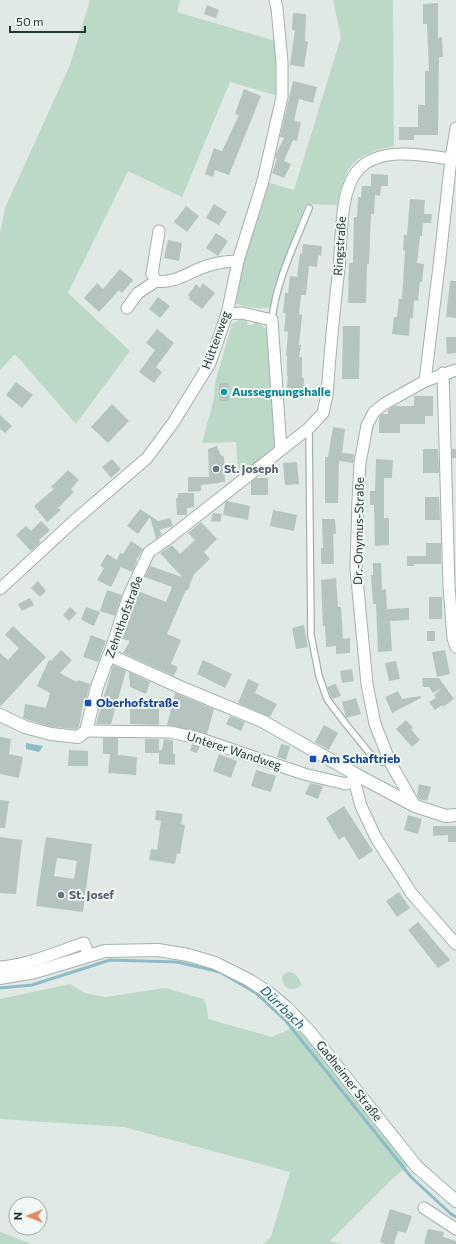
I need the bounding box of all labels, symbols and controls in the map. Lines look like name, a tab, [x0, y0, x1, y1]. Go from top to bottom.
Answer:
scale bar	[10, 8, 85, 34]
text: 50 m	[16, 14, 44, 28]
street label: Ringstraße	[330, 216, 348, 276]
street label: Hüttenweg	[198, 308, 232, 371]
place label: Aussegnungshalle	[232, 384, 330, 398]
marker: Aussegnungshalle	[219, 387, 229, 397]
place label: St. Joseph	[224, 461, 279, 476]
marker: St. Joseph	[211, 464, 221, 474]
street label: Dr.-Onymus-Straße	[350, 477, 366, 585]
street label: Zehnthofstraße	[102, 574, 144, 660]
place label: Oberhofstraße	[96, 695, 178, 709]
marker: Oberhofstraße	[83, 698, 93, 708]
street label: Unterer Wandweg	[185, 728, 284, 772]
place label: Am Schaftrieb	[321, 751, 400, 765]
marker: Am Schaftrieb	[308, 754, 318, 764]
place label: St. Josef	[69, 887, 114, 902]
marker: St. Josef	[56, 890, 66, 900]
water label: Dürrbach	[257, 982, 309, 1032]
street label: Gadheimer Straße	[314, 1037, 386, 1124]
north arrow	[8, 1196, 48, 1236]
text: N	[11, 1212, 24, 1220]

